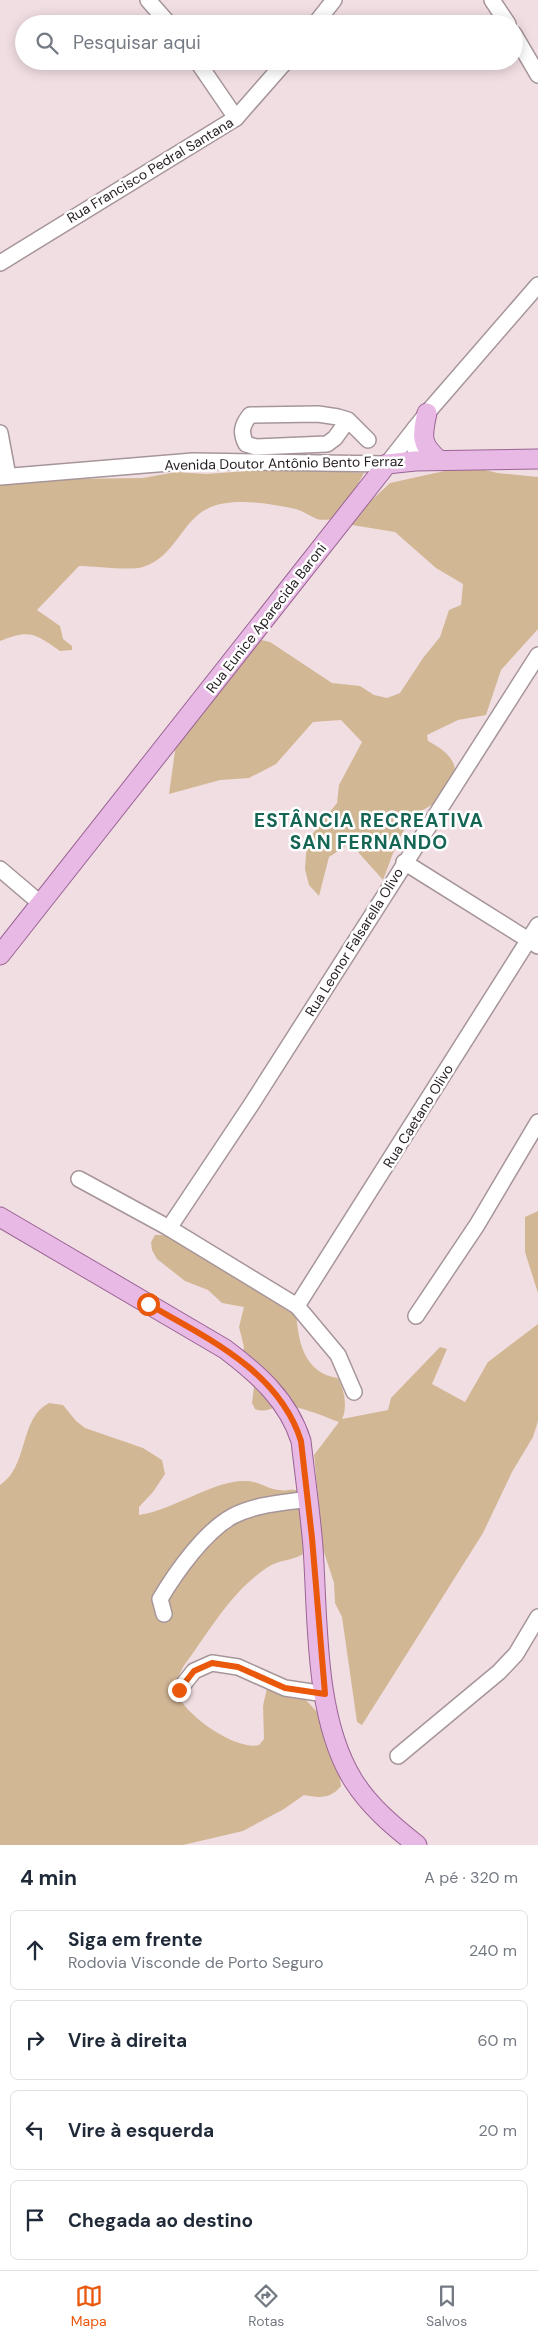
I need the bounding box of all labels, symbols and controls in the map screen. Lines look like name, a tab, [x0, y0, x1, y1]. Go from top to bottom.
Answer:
search box	[15, 15, 523, 70]
icon: search	[33, 29, 61, 57]
text: Pesquisar aqui	[73, 30, 201, 55]
street label: Rua Francisco Pedral Santana	[63, 113, 237, 227]
street label: Avenida Doutor Antônio Bento Ferraz	[164, 452, 404, 474]
street label: Rua Eunice Aparecida Baroni	[202, 539, 330, 697]
district label: ESTÂNCIA RECREATIVA SAN FERNANDO	[254, 808, 484, 855]
street label: Rua Leonor Falsarella Olivo	[301, 864, 407, 1020]
street label: Rua Caetano Olivo	[379, 1061, 457, 1171]
route start	[137, 1293, 160, 1316]
route end	[168, 1679, 191, 1702]
text: 4 min	[20, 1864, 77, 1892]
text: A pé · 320 m	[424, 1867, 518, 1888]
text: Siga em frente	[68, 1927, 203, 1952]
icon: ahead	[21, 1936, 49, 1964]
text: 240 m	[469, 1940, 517, 1961]
text: Rodovia Visconde de Porto Seguro	[68, 1952, 324, 1973]
icon: right	[21, 2026, 49, 2054]
text: Vire à direita	[68, 2028, 187, 2053]
text: 60 m	[477, 2030, 517, 2051]
icon: left	[21, 2116, 49, 2144]
text: Vire à esquerda	[68, 2118, 214, 2143]
text: 20 m	[478, 2120, 517, 2141]
icon: arrive	[21, 2206, 49, 2234]
text: Chegada ao destino	[68, 2208, 253, 2233]
tab: Mapa	[71, 2282, 107, 2330]
tab: Rotas	[248, 2282, 284, 2330]
tab: Salvos	[426, 2282, 467, 2330]

